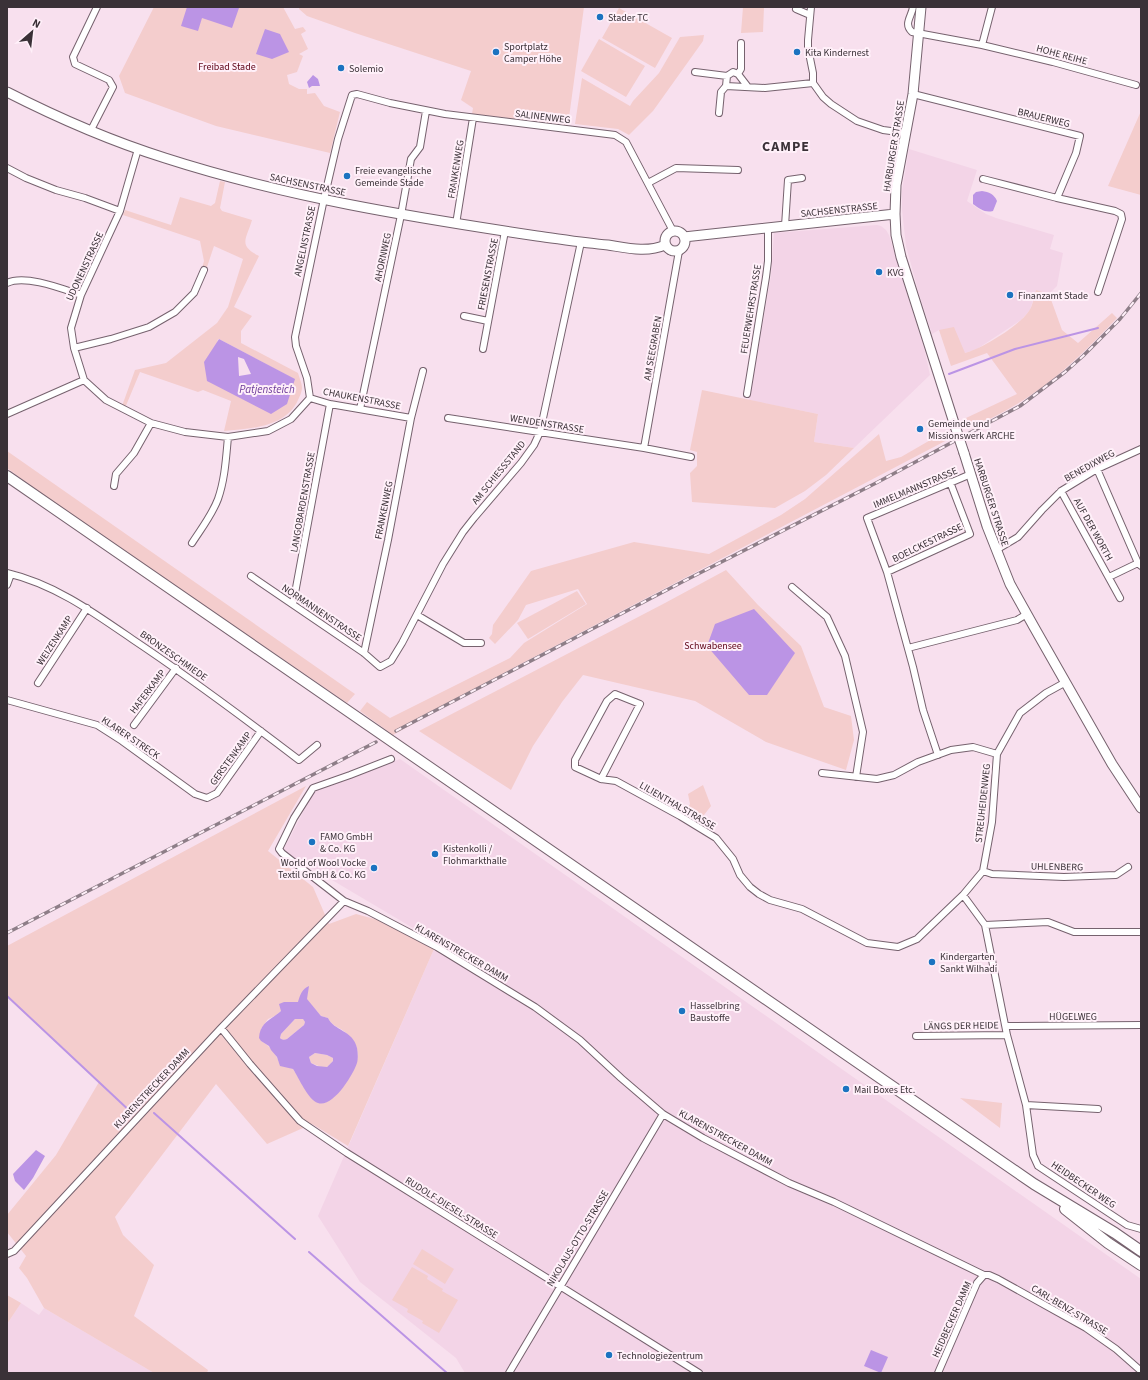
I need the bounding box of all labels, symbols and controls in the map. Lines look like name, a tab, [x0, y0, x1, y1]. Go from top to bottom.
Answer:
place label: Stader TC	[608, 11, 648, 25]
north arrow	[12, 12, 52, 52]
marker: Stader TC	[595, 12, 605, 22]
text: N	[30, 15, 43, 32]
place label: Sportplatz Camper Höhe	[504, 40, 561, 66]
street label: HOHE REIHE	[1035, 41, 1089, 69]
place label: Kita Kindernest	[805, 46, 870, 60]
marker: Sportplatz Camper Höhe	[491, 47, 501, 57]
marker: Kita Kindernest	[792, 47, 802, 57]
park label: Freibad Stade	[198, 60, 256, 74]
place label: Solemio	[349, 62, 383, 76]
marker: Solemio	[336, 63, 346, 73]
street label: HARBURGER STRASSE	[880, 100, 908, 193]
street label: BRAUERWEG	[1016, 105, 1071, 131]
street label: SALINENWEG	[514, 107, 571, 127]
district label: CAMPE	[762, 137, 810, 157]
street label: FRANKENWEG	[444, 139, 468, 200]
place label: Freie evangelische Gemeinde Stade	[355, 164, 432, 190]
street label: SACHSENSTRASSE	[268, 170, 347, 200]
marker: Freie evangelische Gemeinde Stade	[342, 171, 352, 181]
street label: SACHSENSTRASSE	[800, 199, 878, 221]
street label: ANGELNSTRASSE	[291, 205, 319, 278]
street label: UDONENSTRASSE	[63, 230, 107, 303]
street label: AHORNWEG	[371, 231, 395, 283]
street label: FRIESENSTRASSE	[474, 237, 502, 311]
street label: FEUERWEHRSTRASSE	[737, 263, 765, 355]
place label: KVG	[887, 266, 904, 280]
marker: KVG	[874, 267, 884, 277]
place label: Finanzamt Stade	[1018, 289, 1088, 303]
marker: Finanzamt Stade	[1005, 290, 1015, 300]
street label: AM SEEGRABEN	[640, 315, 666, 382]
water label: Patjensteich	[239, 382, 295, 397]
street label: CHAUKENSTRASSE	[322, 385, 402, 413]
street label: WENDENSTRASSE	[509, 411, 585, 437]
place label: Gemeinde und Missionswerk ARCHE	[928, 417, 1015, 443]
marker: Gemeinde und Missionswerk ARCHE	[915, 424, 925, 434]
street label: AM SCHIESSSTAND	[469, 438, 529, 508]
street label: BENEDIXWEG	[1062, 446, 1117, 486]
street label: LANGOBARDENSTRASSE	[287, 451, 319, 554]
street label: HARBURGER STRASSE	[970, 456, 1012, 548]
street label: IMMELMANNSTRASSE	[871, 464, 960, 512]
street label: FRANKENWEG	[371, 480, 397, 541]
street label: AUF DER WORTH	[1070, 496, 1116, 563]
street label: BOELCKESTRASSE	[890, 520, 965, 566]
street label: NORMANNENSTRASSE	[279, 581, 364, 645]
street label: WEIZENKAMP	[33, 613, 76, 668]
street label: BRONZESCHMIEDE	[137, 627, 210, 684]
park label: Schwabensee	[684, 639, 742, 653]
street label: HAFERKAMP	[127, 666, 169, 717]
street label: KLARER STRECK	[98, 713, 163, 763]
street label: GERSTENKAMP	[207, 729, 255, 788]
street label: STREUHEIDENWEG	[972, 763, 994, 843]
street label: LILIENTHALSTRASSE	[637, 778, 718, 833]
place label: FAMO GmbH & Co. KG	[320, 830, 372, 856]
marker: FAMO GmbH & Co. KG	[307, 837, 317, 847]
place label: Kistenkolli / Flohmarkthalle	[443, 842, 507, 868]
marker: Kistenkolli / Flohmarkthalle	[430, 849, 440, 859]
place label: World of Wool Vocke Textil GmbH & Co. KG	[278, 856, 366, 882]
street label: UHLENBERG	[1031, 860, 1083, 874]
marker: World of Wool Vocke Textil GmbH & Co. KG	[369, 863, 379, 873]
street label: KLARENSTRECKER DAMM	[412, 920, 511, 985]
place label: Kindergarten Sankt Wilhadi	[940, 950, 997, 976]
marker: Kindergarten Sankt Wilhadi	[927, 957, 937, 967]
place label: Hasselbring Baustoffe	[690, 999, 739, 1025]
marker: Hasselbring Baustoffe	[677, 1006, 687, 1016]
street label: HÜGELWEG	[1049, 1010, 1097, 1024]
street label: LÄNGS DER HEIDE	[923, 1018, 999, 1034]
street label: KLARENSTRECKER DAMM	[111, 1045, 193, 1132]
place label: Mail Boxes Etc.	[854, 1083, 915, 1097]
marker: Mail Boxes Etc.	[841, 1084, 851, 1094]
street label: KLARENSTRECKER DAMM	[676, 1106, 775, 1170]
street label: HEIDBECKER WEG	[1048, 1158, 1119, 1212]
street label: RUDOLF-DIESEL-STRASSE	[402, 1174, 501, 1242]
street label: NIKOLAUS-OTTO-STRASSE	[543, 1188, 612, 1289]
street label: HEIDBECKER DAMM	[929, 1279, 975, 1360]
street label: CARL-BENZ-STRASSE	[1028, 1281, 1110, 1338]
place label: Technologiezentrum	[617, 1349, 703, 1363]
marker: Technologiezentrum	[604, 1350, 614, 1360]

